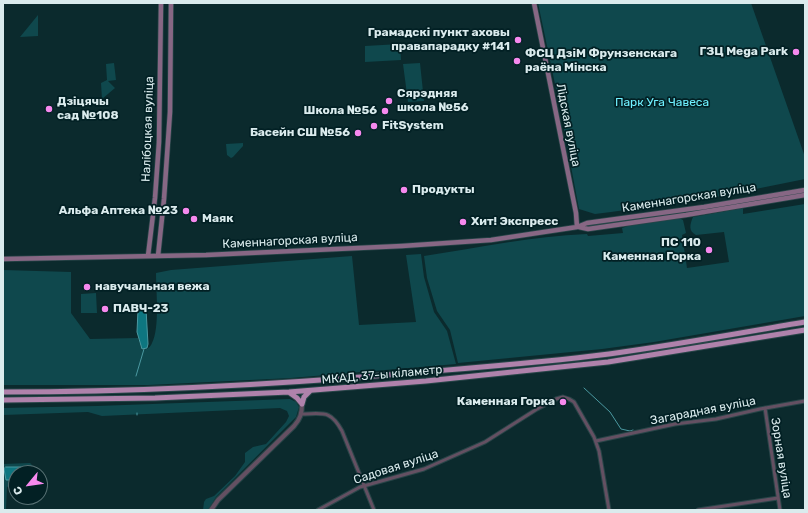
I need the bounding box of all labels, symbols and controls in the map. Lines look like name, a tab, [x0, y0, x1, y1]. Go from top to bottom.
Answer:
place label: Грамадскі пункт аховы правапарадку #141	[368, 26, 510, 54]
marker: Грамадскі пункт аховы правапарадку #141	[513, 35, 523, 45]
place label: ГЗЦ Mega Park	[699, 45, 788, 59]
place label: ФСЦ ДзіМ Фрунзенскага раёна Мінска	[525, 47, 677, 75]
marker: ГЗЦ Mega Park	[791, 47, 801, 57]
marker: ФСЦ ДзіМ Фрунзенскага раёна Мінска	[512, 56, 522, 66]
street label: Налібоцкая вуліца	[139, 76, 157, 182]
street label: Лідская вуліца	[553, 82, 583, 168]
place label: Сярэдняя школа №56	[397, 87, 469, 115]
place label: Дзіцячы сад №108	[57, 95, 118, 123]
marker: Сярэдняя школа №56	[384, 96, 394, 106]
park label: Парк Уга Чавеса	[615, 96, 709, 110]
marker: Дзіцячы сад №108	[44, 104, 54, 114]
place label: Школа №56	[304, 104, 377, 118]
marker: Школа №56	[380, 106, 390, 116]
place label: FitSystem	[382, 119, 444, 133]
marker: FitSystem	[369, 121, 379, 131]
place label: Басейн СШ №56	[250, 126, 350, 140]
marker: Басейн СШ №56	[353, 128, 363, 138]
street label: Каменнагорская вуліца	[621, 180, 757, 216]
place label: Продукты	[412, 183, 475, 197]
marker: Продукты	[399, 185, 409, 195]
place label: Альфа Аптека №23	[59, 204, 178, 218]
marker: Альфа Аптека №23	[181, 206, 191, 216]
place label: Маяк	[202, 212, 234, 226]
marker: Маяк	[189, 214, 199, 224]
place label: Хит! Экспресс	[471, 215, 558, 229]
marker: Хит! Экспресс	[458, 217, 468, 227]
street label: Каменнагорская вуліца	[222, 230, 358, 252]
place label: ПС 110 Каменная Горка	[603, 236, 701, 264]
marker: ПС 110 Каменная Горка	[704, 245, 714, 255]
place label: навучальная вежа	[95, 280, 210, 294]
marker: навучальная вежа	[82, 282, 92, 292]
place label: ПАВЧ-23	[113, 302, 168, 316]
marker: ПАВЧ-23	[100, 304, 110, 314]
street label: МКАД, 37-ы кіламетр	[321, 363, 443, 387]
street label: Загарадная вуліца	[649, 394, 757, 428]
place label: Каменная Горка	[457, 395, 555, 409]
marker: Каменная Горка	[558, 397, 568, 407]
street label: Зорная вуліца	[767, 417, 795, 499]
street label: Садовая вуліца	[352, 446, 440, 488]
north arrow	[8, 465, 48, 505]
text: С	[10, 484, 26, 497]

